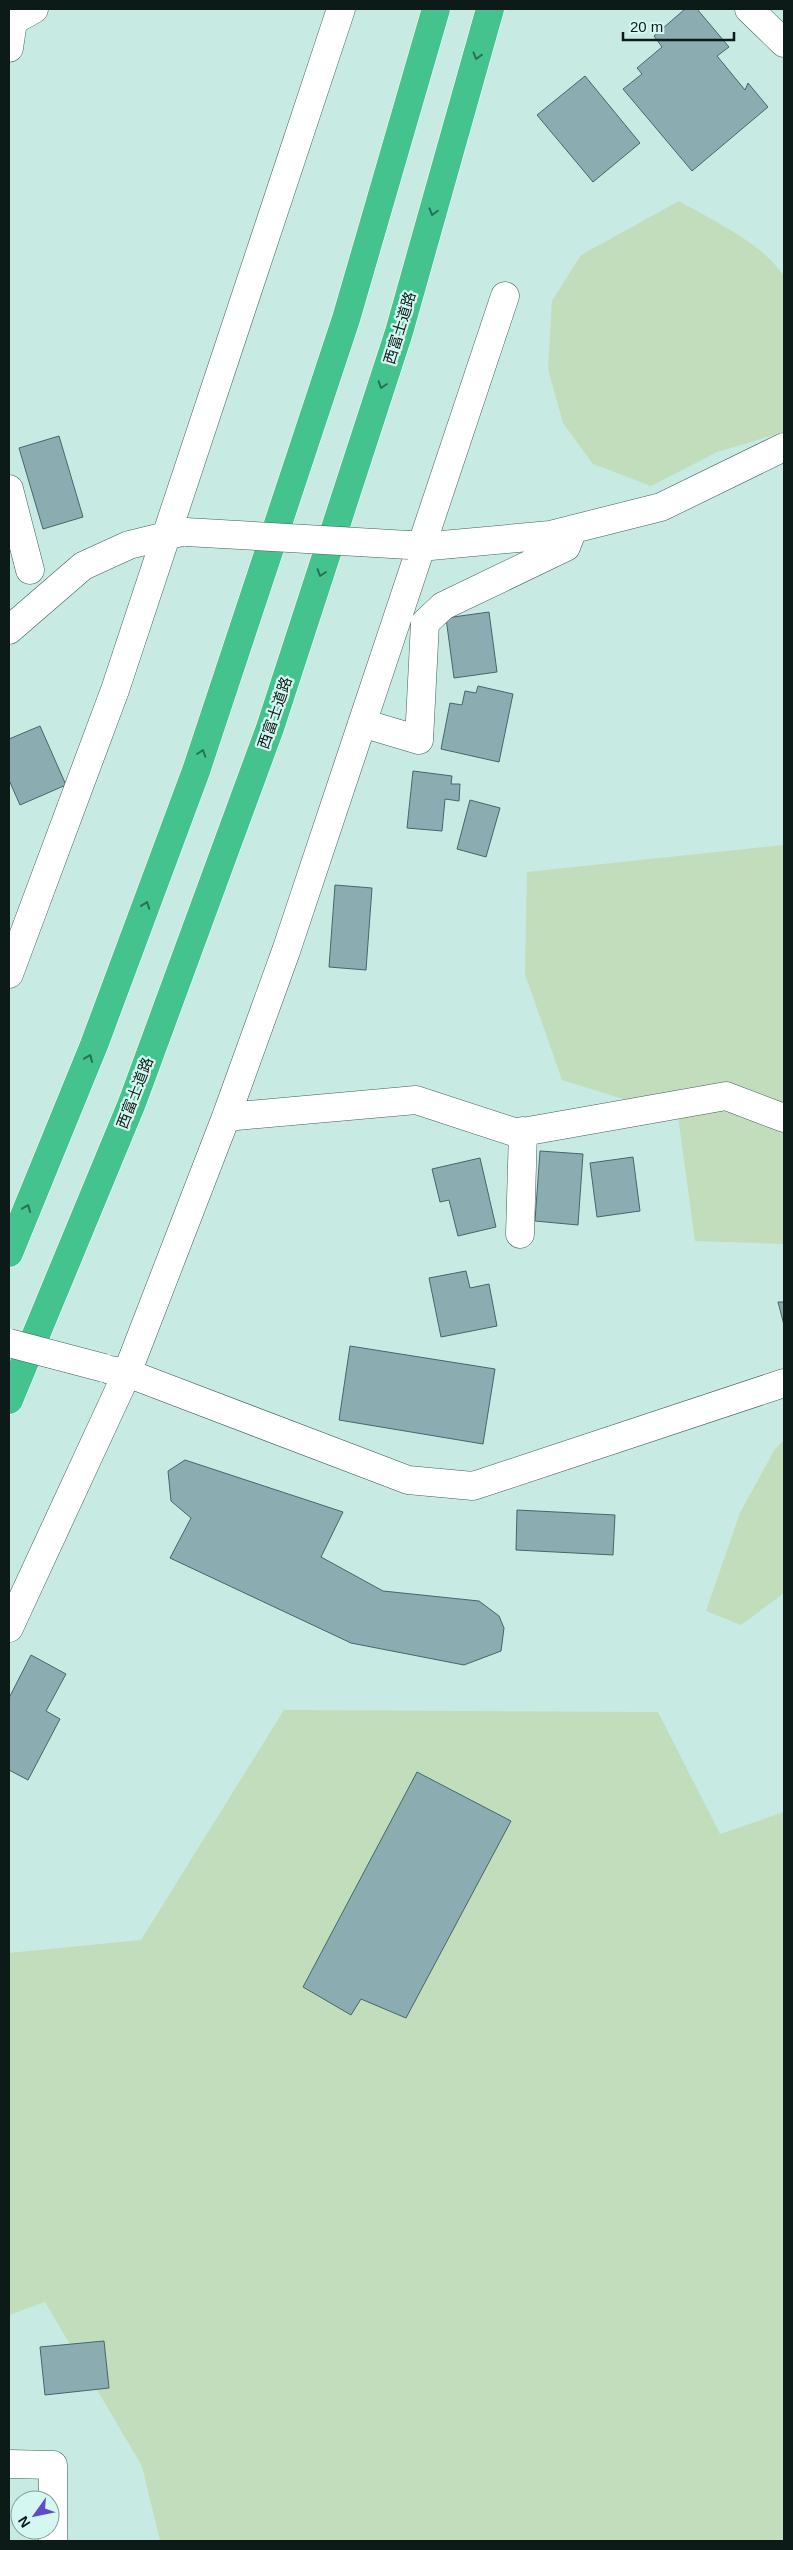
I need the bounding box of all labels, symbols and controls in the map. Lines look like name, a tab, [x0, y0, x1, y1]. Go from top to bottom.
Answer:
scale bar	[623, 10, 734, 42]
text: 20 m	[630, 18, 663, 35]
one-way arrow	[473, 51, 483, 59]
one-way arrow	[428, 208, 439, 216]
street label: 西富士道路	[380, 289, 419, 366]
one-way arrow	[378, 380, 388, 388]
one-way arrow	[317, 568, 327, 576]
street label: 西富士道路	[254, 675, 295, 751]
one-way arrow	[196, 749, 206, 758]
one-way arrow	[140, 902, 150, 910]
one-way arrow	[83, 1054, 93, 1063]
street label: 西富士道路	[113, 1055, 156, 1131]
one-way arrow	[21, 1204, 32, 1213]
north arrow	[10, 2490, 60, 2540]
text: N	[15, 2513, 34, 2531]

